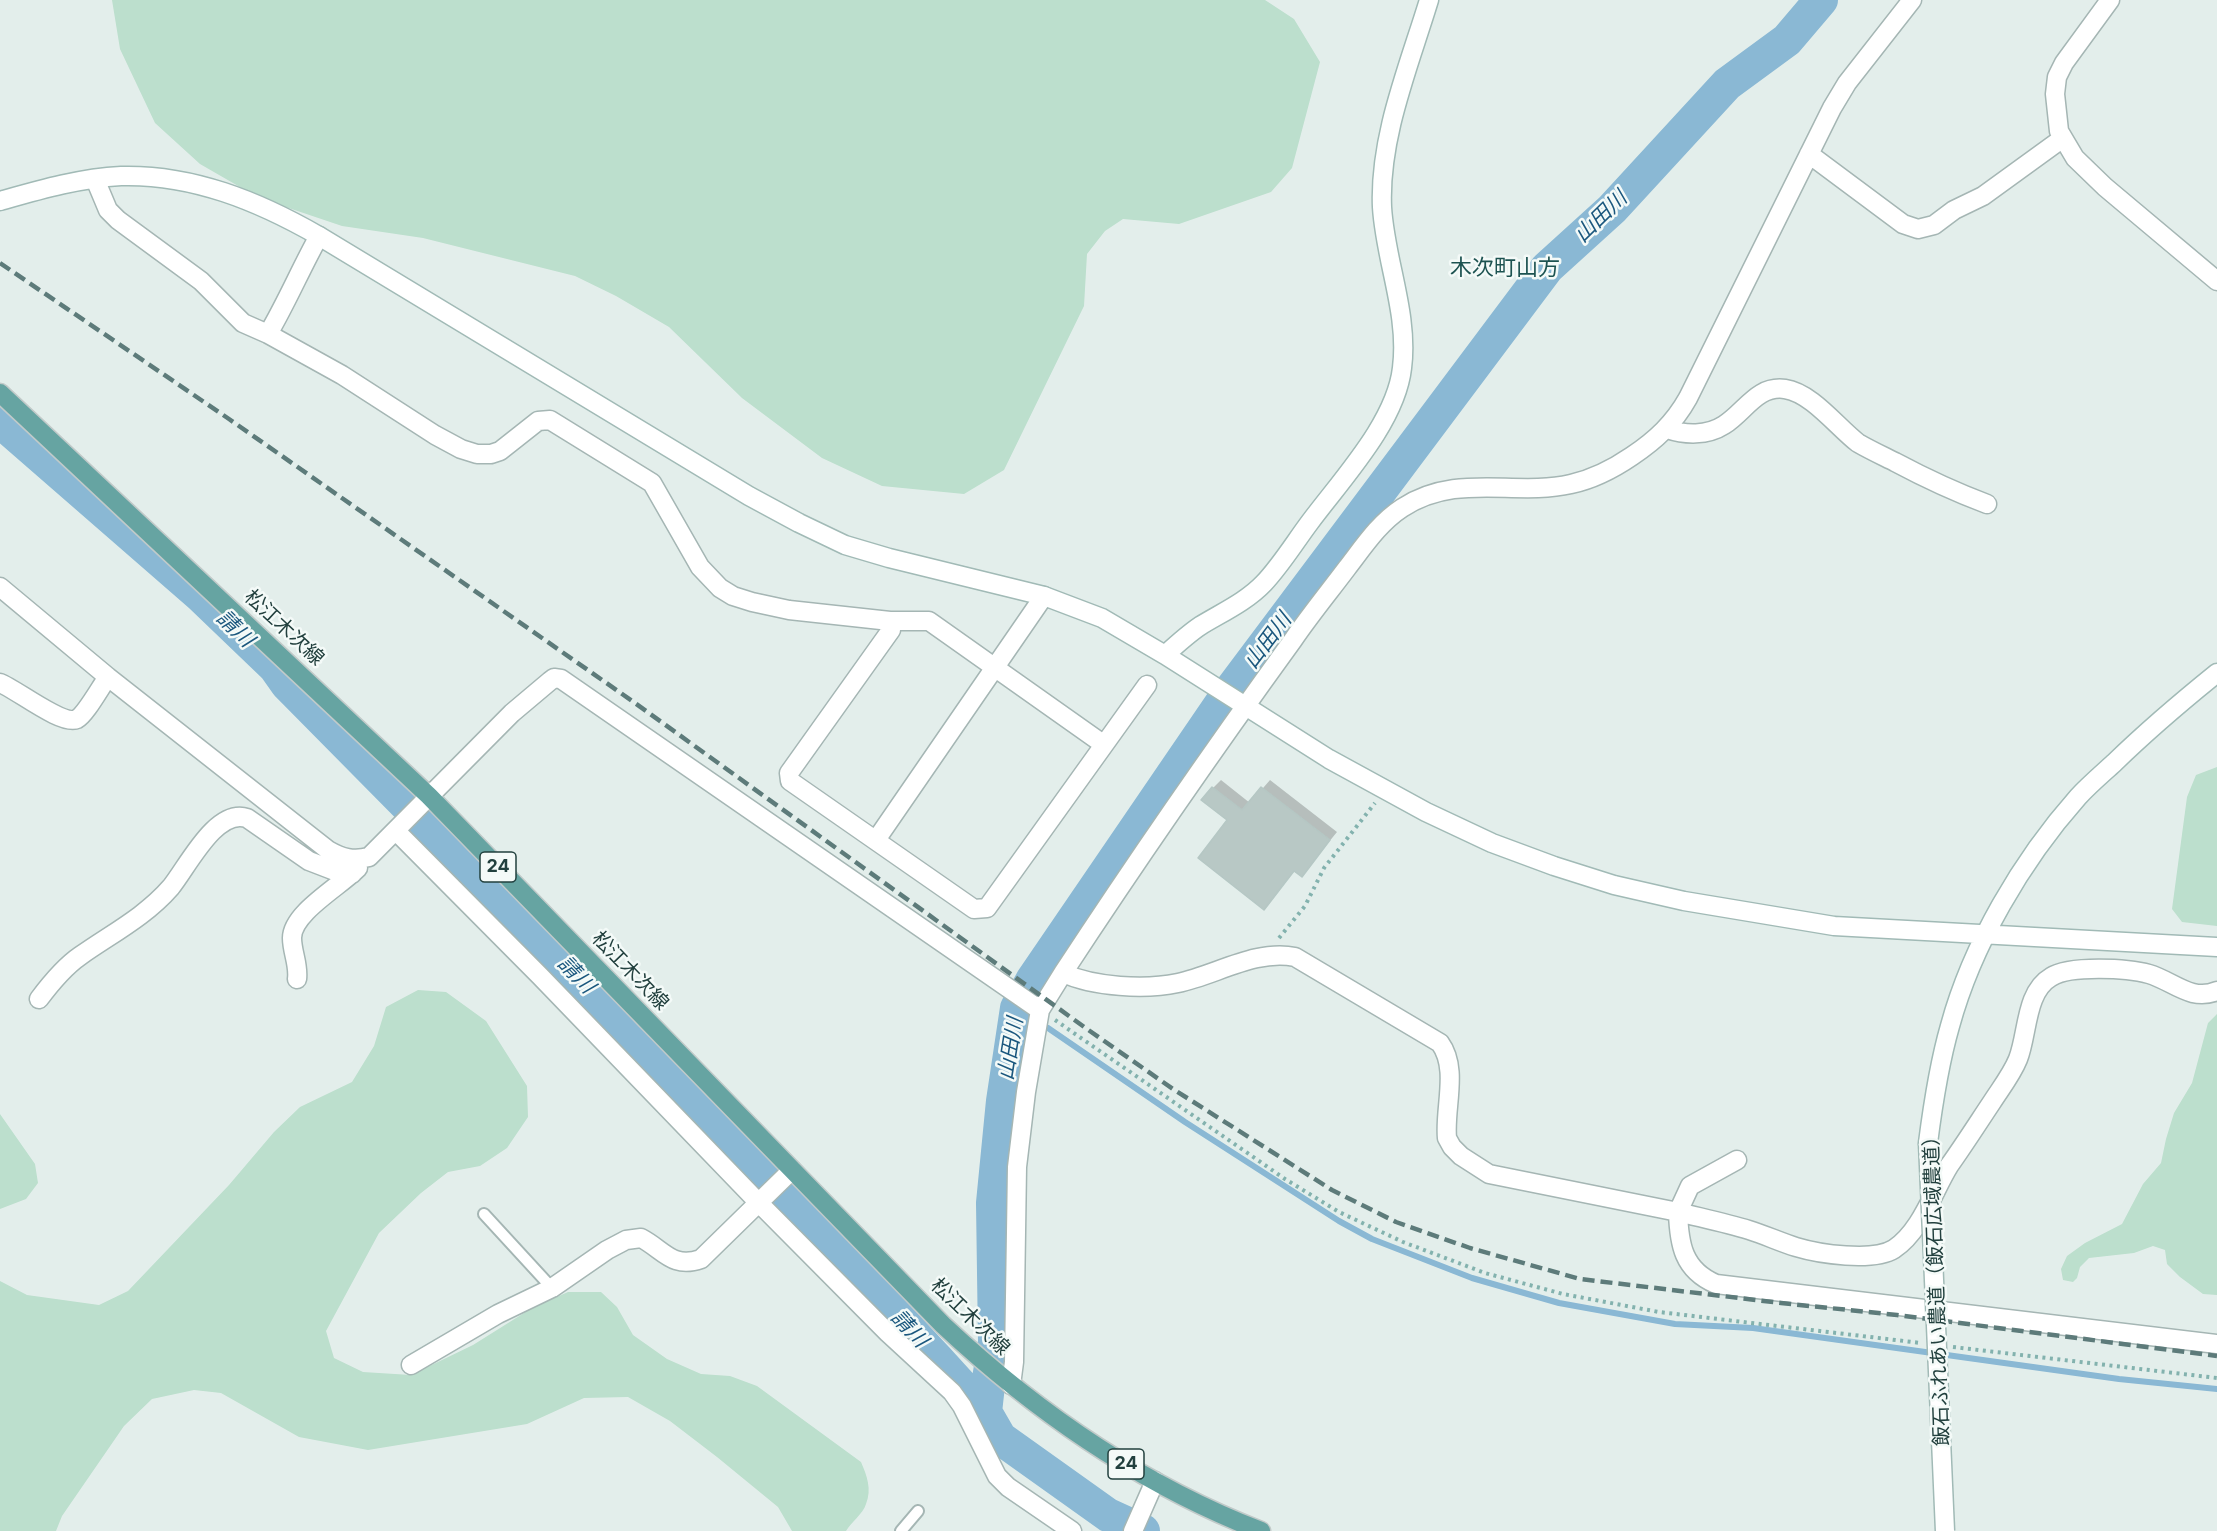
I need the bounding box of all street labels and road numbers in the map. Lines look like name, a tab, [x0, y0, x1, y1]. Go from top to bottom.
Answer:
street label: 松江木次線	[239, 585, 329, 671]
road number: 24	[480, 852, 516, 882]
street label: 松江木次線	[587, 927, 673, 1015]
street label: 飯石ふれあい農道（飯石広域農道）	[1919, 1126, 1955, 1446]
street label: 松江木次線	[926, 1274, 1014, 1360]
road number: 24	[1108, 1449, 1144, 1479]

